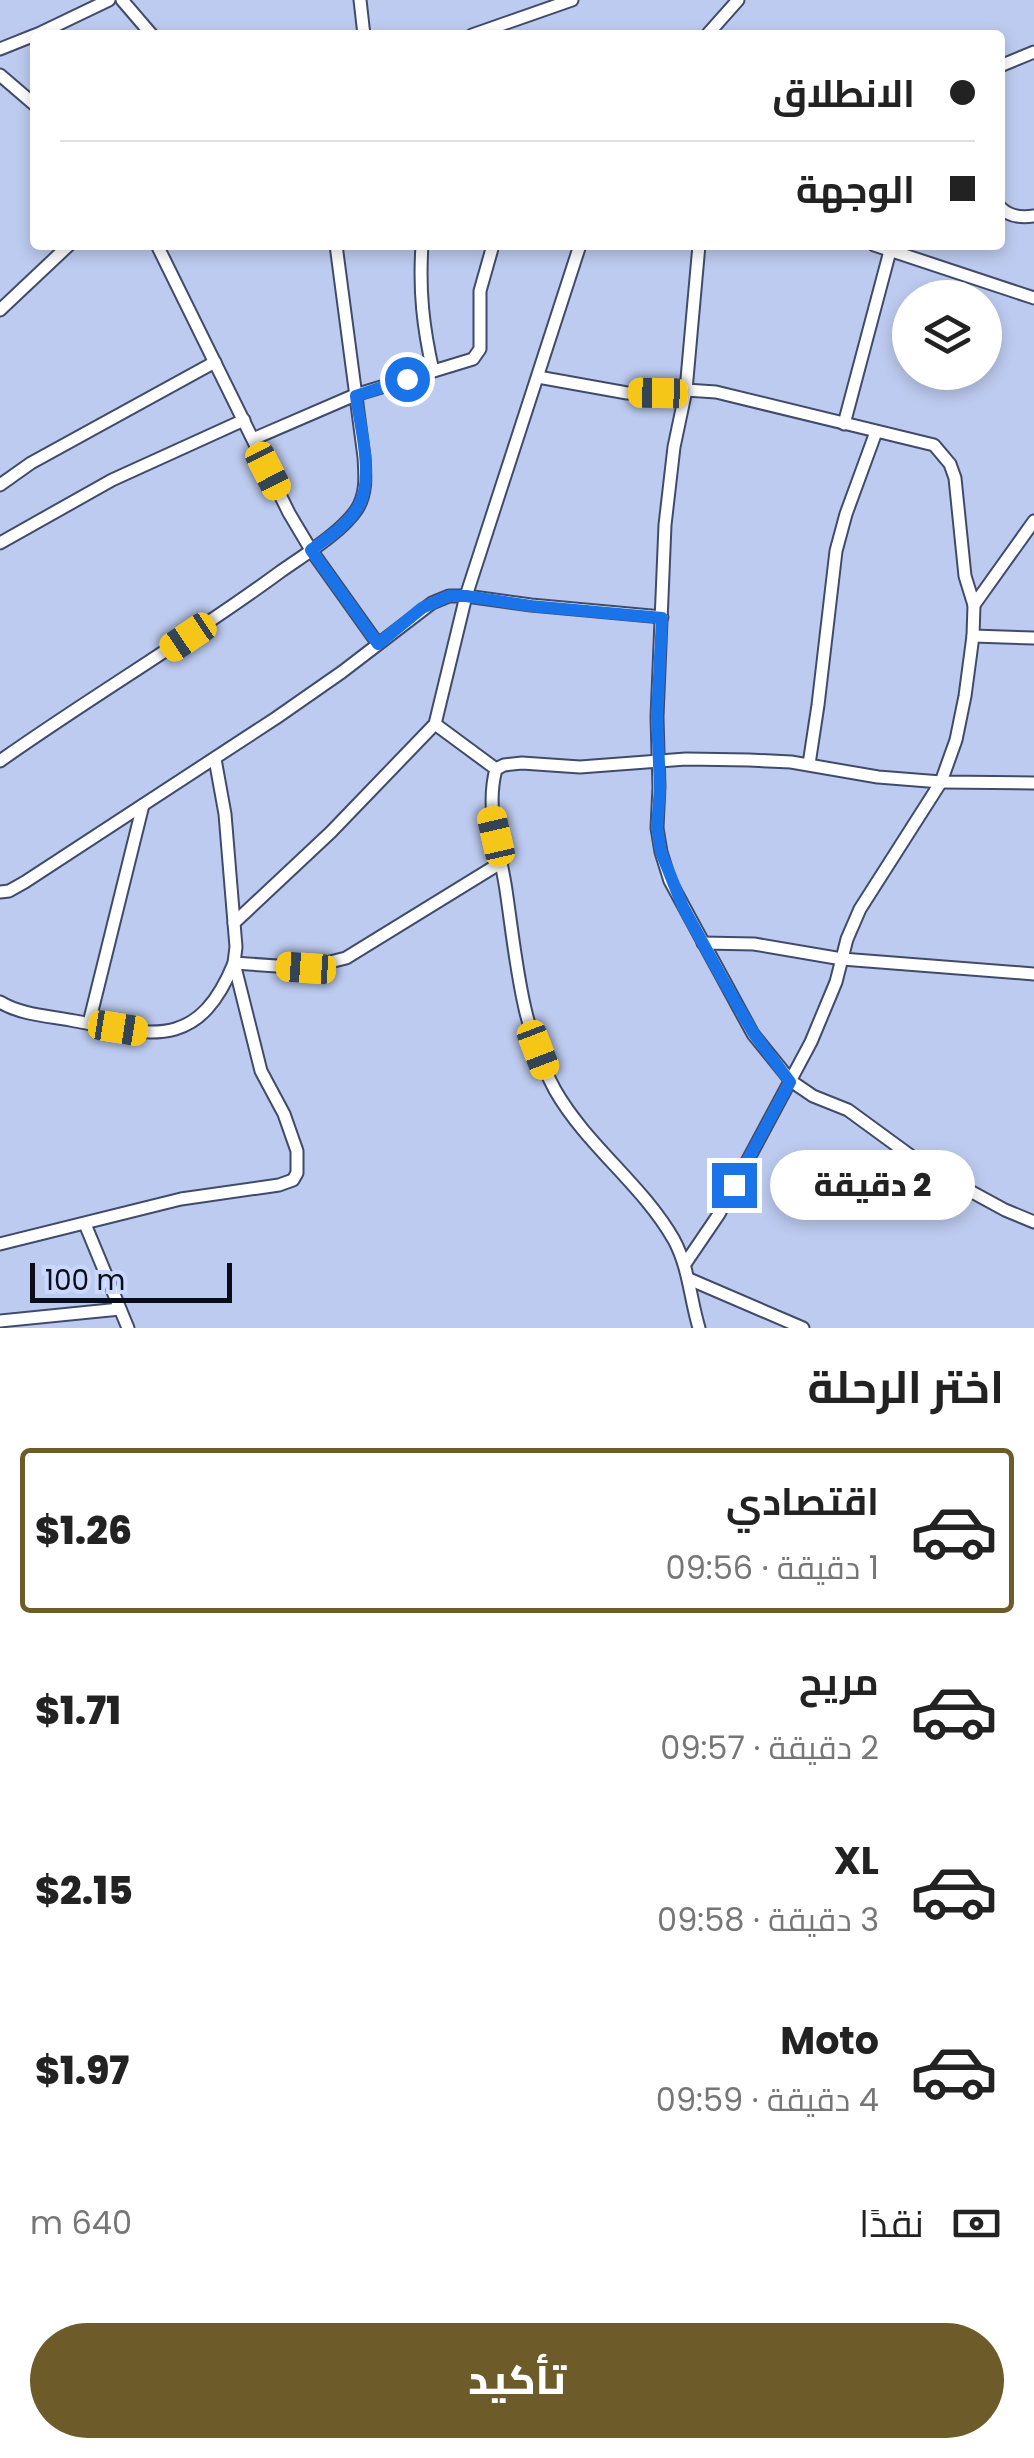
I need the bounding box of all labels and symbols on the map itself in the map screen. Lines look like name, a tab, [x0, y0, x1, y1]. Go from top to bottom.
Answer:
route start	[385, 357, 430, 402]
car	[628, 377, 688, 409]
car	[241, 437, 295, 505]
car	[155, 608, 221, 666]
car	[475, 803, 517, 869]
car	[275, 951, 337, 985]
car	[86, 1008, 150, 1048]
car	[513, 1017, 563, 1083]
callout: 2 دقيقة	[769, 1150, 974, 1220]
route end	[712, 1163, 757, 1208]
scale bar	[30, 1258, 232, 1302]

